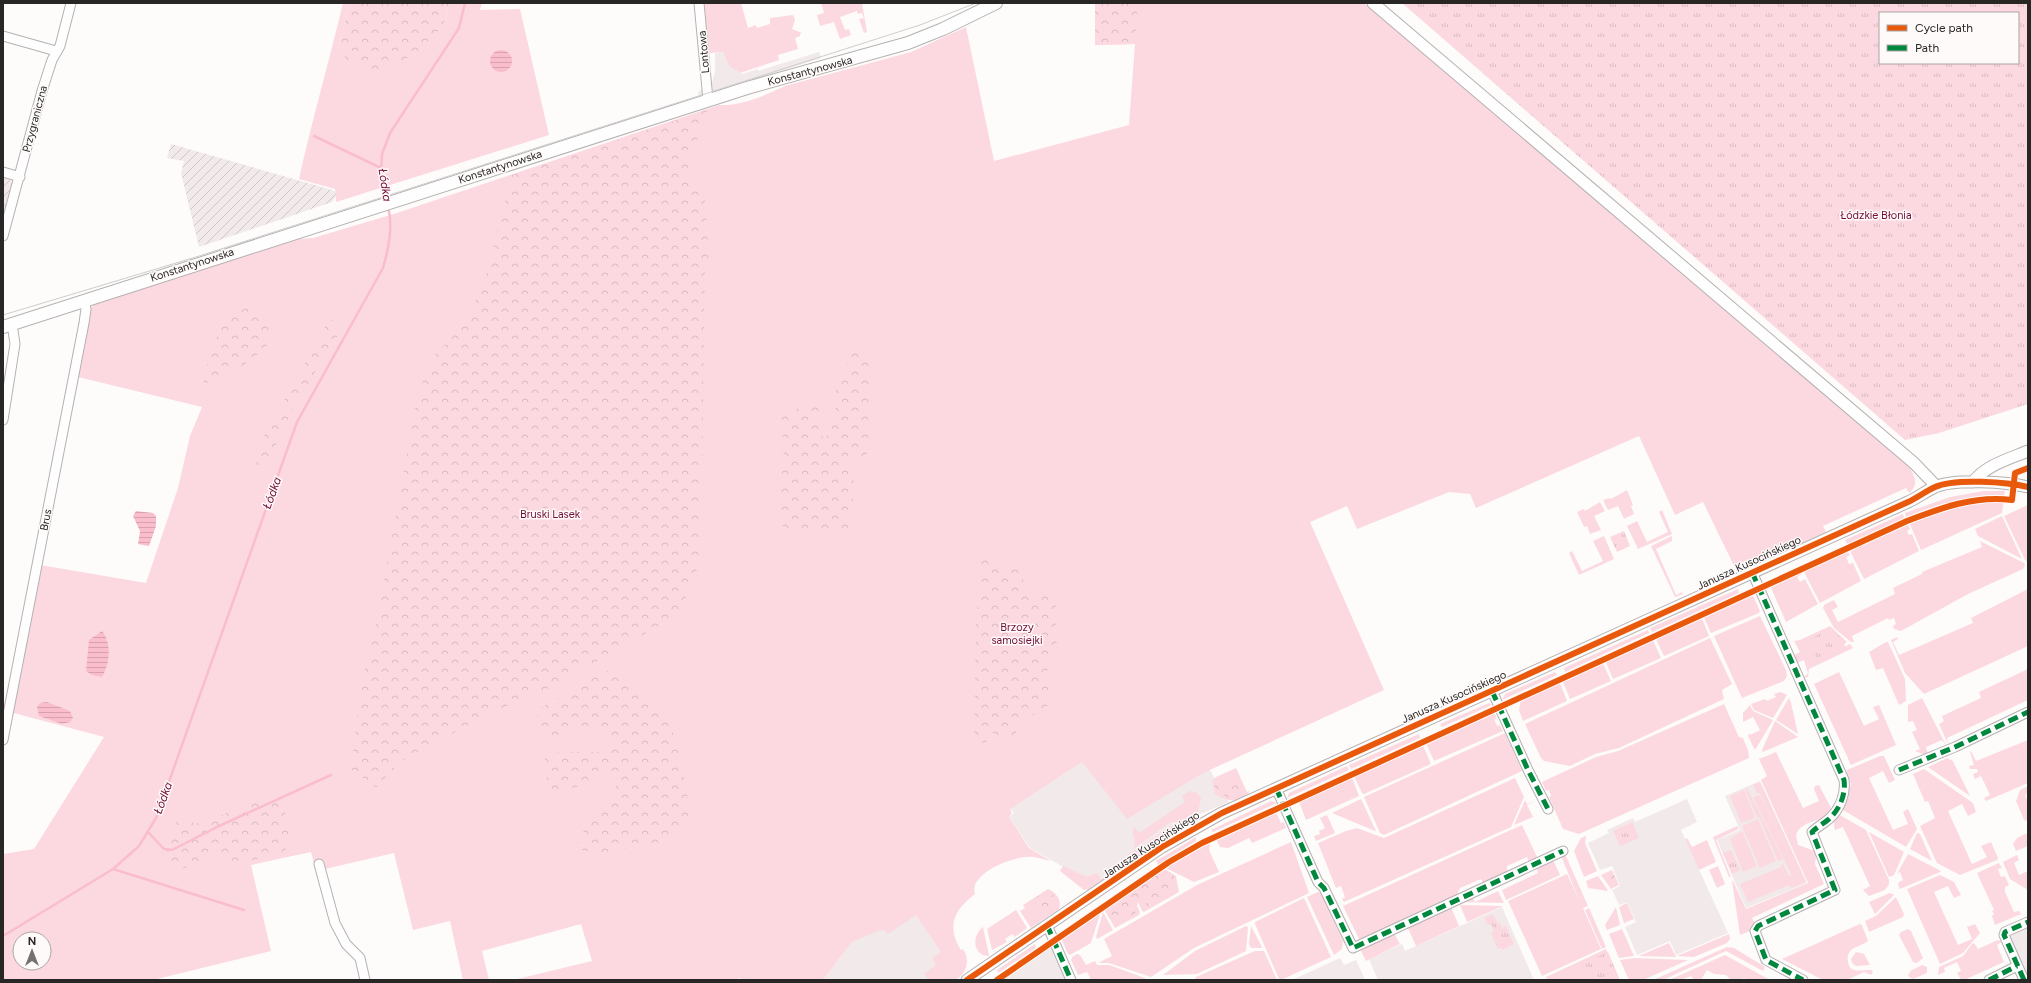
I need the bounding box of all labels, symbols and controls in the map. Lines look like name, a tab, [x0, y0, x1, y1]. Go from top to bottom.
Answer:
legend	[1879, 12, 2019, 64]
text: Cycle path	[1915, 21, 1973, 35]
street label: Lontowa	[696, 30, 712, 74]
text: Path	[1915, 41, 1939, 55]
street label: Konstantynowska	[766, 53, 854, 89]
street label: Przygraniczna	[20, 84, 50, 154]
street label: Konstantynowska	[457, 147, 543, 187]
water label: Łódka	[376, 168, 394, 202]
park label: Łódzkie Błonia	[1840, 209, 1912, 222]
street label: Konstantynowska	[149, 245, 235, 285]
water label: Łódka	[260, 475, 284, 511]
street label: Brus	[38, 508, 54, 532]
park label: Bruski Lasek	[520, 508, 581, 521]
street label: Janusza Kusocińskiego	[1695, 533, 1803, 593]
park label: Brzozy samosiejki	[991, 621, 1043, 647]
street label: Janusza Kusocińskiego	[1400, 668, 1508, 726]
water label: Łódka	[151, 780, 175, 816]
street label: Janusza Kusocińskiego	[1100, 809, 1202, 881]
north arrow	[12, 931, 52, 971]
text: N	[28, 935, 36, 948]

